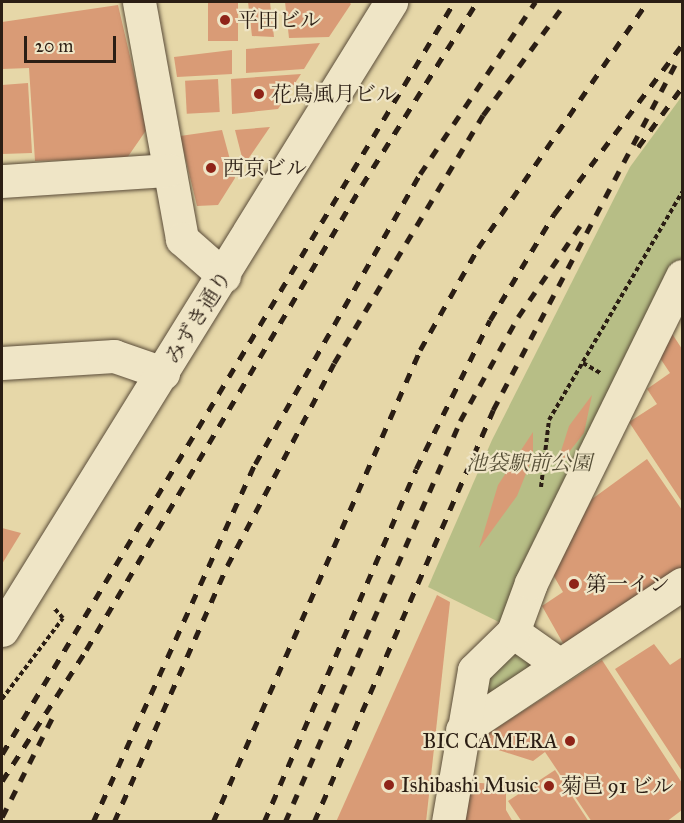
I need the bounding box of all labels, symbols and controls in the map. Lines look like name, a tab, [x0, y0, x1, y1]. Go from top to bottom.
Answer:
place label: 平田ビル	[237, 7, 321, 33]
marker: 平田ビル	[218, 13, 232, 27]
scale bar	[27, 24, 118, 62]
text: 20 m	[35, 35, 73, 57]
place label: 花鳥風月ビル	[271, 81, 397, 107]
marker: 花鳥風月ビル	[252, 87, 266, 101]
place label: 西京ビル	[223, 155, 307, 181]
marker: 西京ビル	[204, 161, 218, 175]
street label: みずき通り	[159, 266, 237, 368]
park label: 池袋駅前公園	[466, 450, 592, 476]
place label: 第一イン	[586, 571, 670, 597]
marker: 第一イン	[567, 577, 581, 591]
place label: BIC CAMERA	[423, 728, 558, 754]
marker: BIC CAMERA	[563, 734, 577, 748]
place label: Ishibashi Music	[401, 772, 538, 798]
place label: 菊邑 91 ビル	[561, 773, 673, 799]
marker: Ishibashi Music	[382, 778, 396, 792]
marker: 菊邑 91 ビル	[542, 779, 556, 793]

